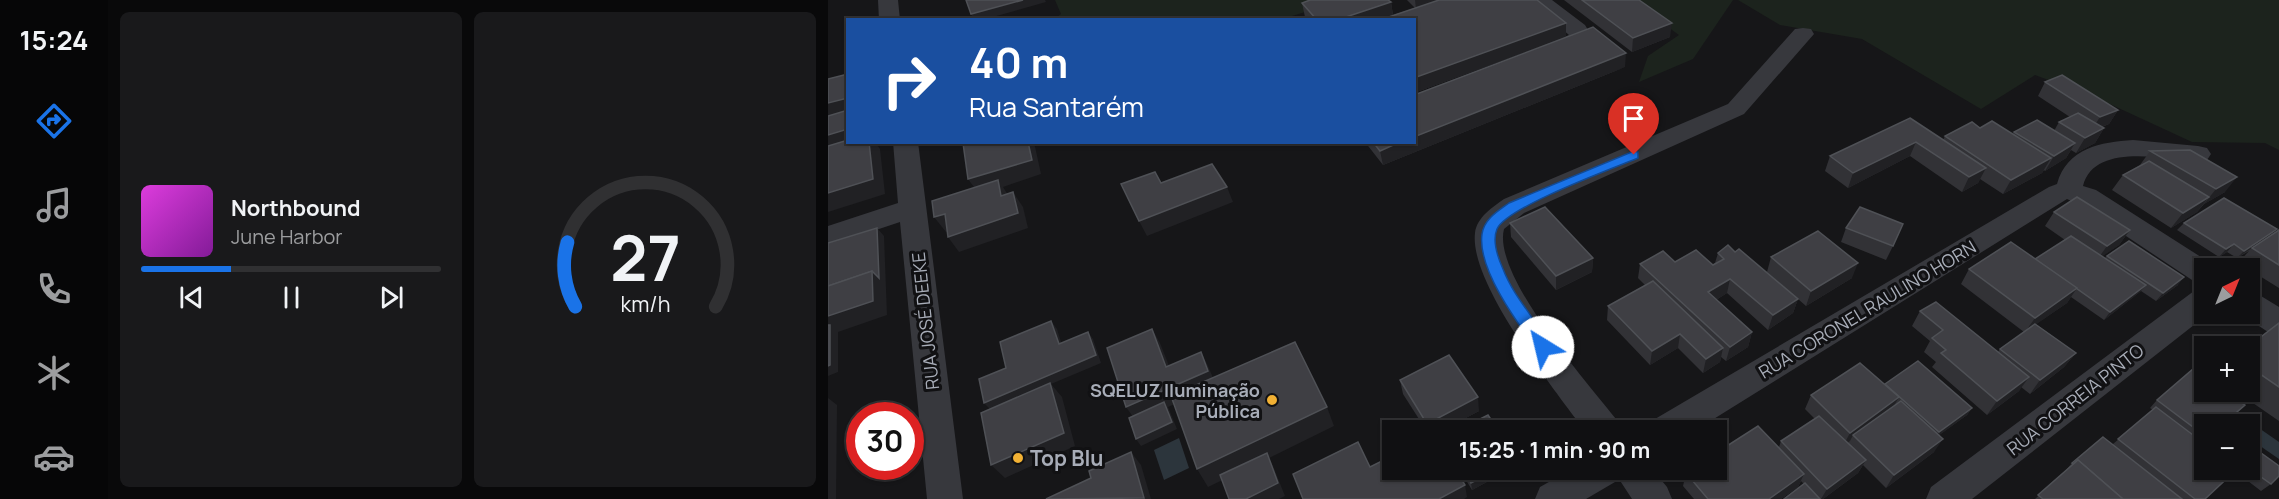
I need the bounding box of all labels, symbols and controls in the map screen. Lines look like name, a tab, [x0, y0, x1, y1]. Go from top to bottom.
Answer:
text: 15:24	[20, 21, 88, 58]
text: 40 m	[969, 33, 1068, 91]
icon: right	[870, 42, 948, 120]
text: Rua Santarém	[969, 88, 1144, 125]
pin	[1608, 93, 1659, 155]
icon: directions	[33, 100, 75, 142]
icon: arrive	[1617, 102, 1650, 135]
icon: music	[33, 184, 75, 226]
text: Northbound	[231, 193, 361, 223]
text: 27	[610, 214, 680, 300]
text: June Harbor	[231, 223, 343, 250]
street label: RUA CORONEL RAULINO HORN	[1754, 234, 1980, 384]
street label: RUA JOSÉ DEEKE	[906, 251, 944, 391]
north arrow	[2194, 258, 2260, 324]
map controls	[2194, 258, 2260, 480]
icon: phone	[33, 268, 75, 310]
icon: previous	[175, 281, 208, 314]
icon: pause	[275, 281, 308, 314]
icon: next	[375, 281, 408, 314]
text: km/h	[620, 289, 670, 318]
position arrow	[1511, 315, 1575, 379]
button: +	[2194, 336, 2260, 402]
street label: RUA CORREIA PINTO	[2002, 338, 2148, 460]
icon: climate	[33, 352, 75, 394]
place label: SQELUZ Iluminação Pública	[1090, 378, 1260, 423]
marker: SQELUZ Iluminação Pública	[1265, 393, 1279, 407]
speed limit sign: 30	[846, 402, 924, 480]
button: −	[2194, 414, 2260, 480]
text: 15:25 · 1 min · 90 m	[1459, 435, 1650, 465]
icon: car	[33, 436, 75, 478]
place label: Top Blu	[1030, 444, 1103, 472]
marker: Top Blu	[1011, 451, 1025, 465]

